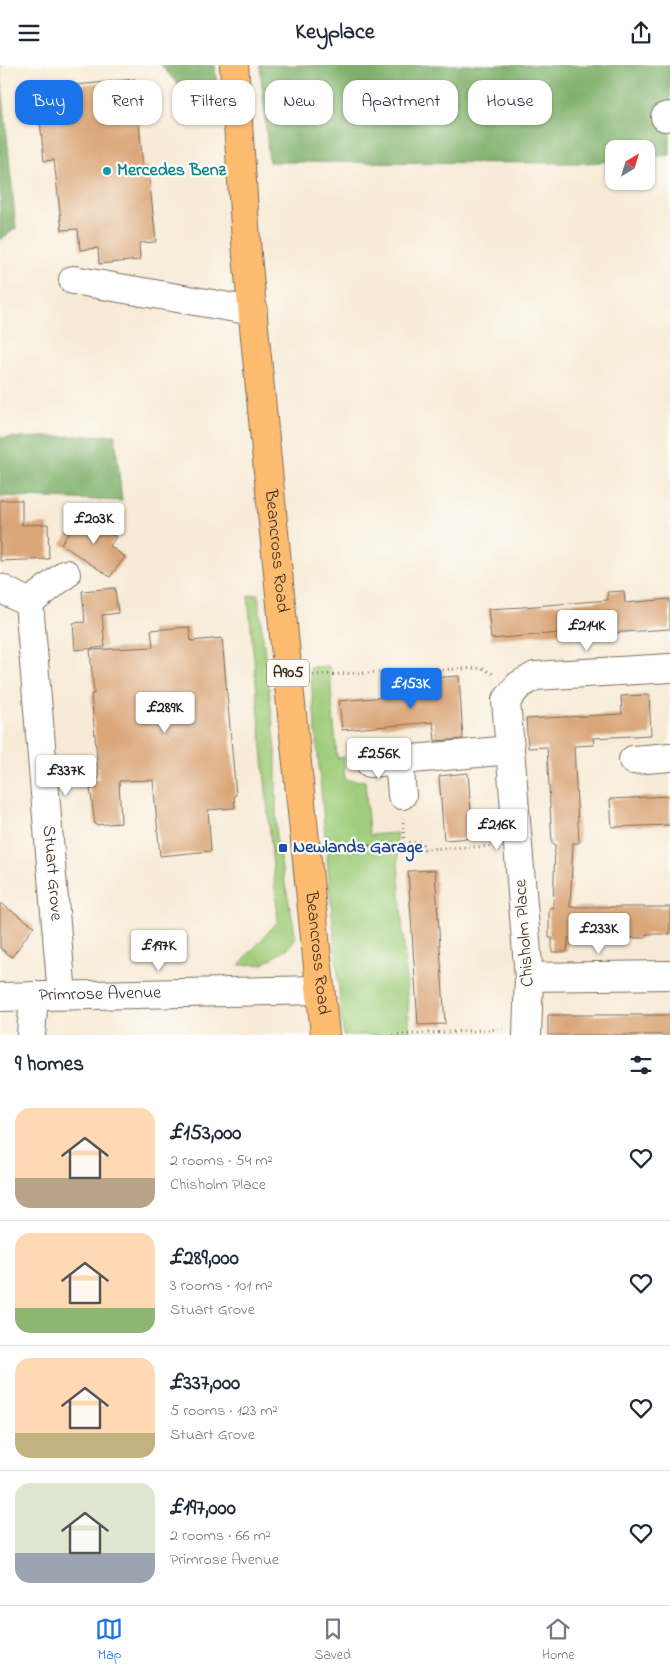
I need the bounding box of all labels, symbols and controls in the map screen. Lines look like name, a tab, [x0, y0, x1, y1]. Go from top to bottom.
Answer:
text: Keyplace	[295, 17, 375, 49]
icon: menu	[15, 19, 43, 47]
icon: share	[627, 19, 655, 47]
chip: Buy	[15, 80, 83, 125]
chip: Rent	[93, 80, 162, 125]
chip: Filters	[172, 80, 255, 125]
chip: New	[265, 80, 333, 125]
chip: Apartment	[343, 80, 458, 125]
chip: House	[468, 80, 552, 125]
north arrow	[605, 140, 655, 190]
map controls	[605, 140, 655, 190]
place label: Mercedes Benz	[117, 158, 227, 184]
marker: Mercedes Benz	[101, 165, 113, 177]
street label: Beancross Road	[257, 487, 295, 614]
pin: £203K	[59, 503, 129, 545]
text: £203K	[74, 507, 114, 531]
pin: £214K	[552, 609, 622, 652]
text: £214K	[568, 614, 606, 638]
road number: A905	[267, 659, 309, 687]
pin: £153K	[376, 667, 446, 710]
text: £153K	[392, 672, 430, 696]
pin: £289K	[130, 691, 200, 734]
text: £289K	[147, 696, 183, 720]
pin: £256K	[344, 737, 414, 780]
text: £256K	[358, 742, 400, 766]
pin: £337K	[31, 755, 101, 797]
text: £337K	[47, 759, 85, 783]
pin: £216K	[462, 809, 532, 851]
text: £216K	[478, 813, 516, 837]
street label: Stuart Grove	[35, 824, 69, 923]
place label: Newlands Garage	[293, 835, 423, 862]
marker: Newlands Garage	[277, 842, 289, 854]
street label: Chisholm Place	[508, 877, 542, 988]
street label: Beancross Road	[297, 889, 336, 1016]
pin: £233K	[564, 913, 634, 955]
text: £233K	[579, 917, 619, 941]
pin: £197K	[124, 929, 194, 972]
text: £197K	[142, 934, 176, 958]
street label: Primrose Avenue	[38, 980, 163, 1009]
text: 9 homes	[15, 1050, 84, 1080]
icon: filters	[627, 1051, 655, 1079]
text: £153,000	[170, 1119, 241, 1149]
icon: home	[55, 1128, 115, 1188]
icon: heart	[627, 1144, 655, 1172]
text: 2 rooms · 54 m²	[170, 1149, 272, 1173]
text: Chisholm Place	[170, 1173, 266, 1197]
text: £289,000	[170, 1244, 239, 1274]
icon: home	[55, 1253, 115, 1313]
icon: heart	[627, 1269, 655, 1297]
text: 3 rooms · 101 m²	[170, 1274, 272, 1298]
text: Stuart Grove	[170, 1298, 255, 1322]
text: £337,000	[170, 1369, 240, 1399]
icon: home	[55, 1378, 115, 1438]
icon: heart	[627, 1394, 655, 1422]
text: 5 rooms · 123 m²	[170, 1399, 278, 1423]
text: Stuart Grove	[170, 1423, 255, 1447]
text: £197,000	[170, 1494, 236, 1524]
icon: home	[55, 1503, 115, 1563]
icon: heart	[627, 1519, 655, 1547]
text: 2 rooms · 66 m²	[170, 1524, 271, 1548]
text: Primrose Avenue	[170, 1548, 279, 1572]
tab: Map	[95, 1615, 123, 1666]
tab: Saved	[314, 1615, 351, 1666]
tab: Home	[542, 1615, 575, 1666]

